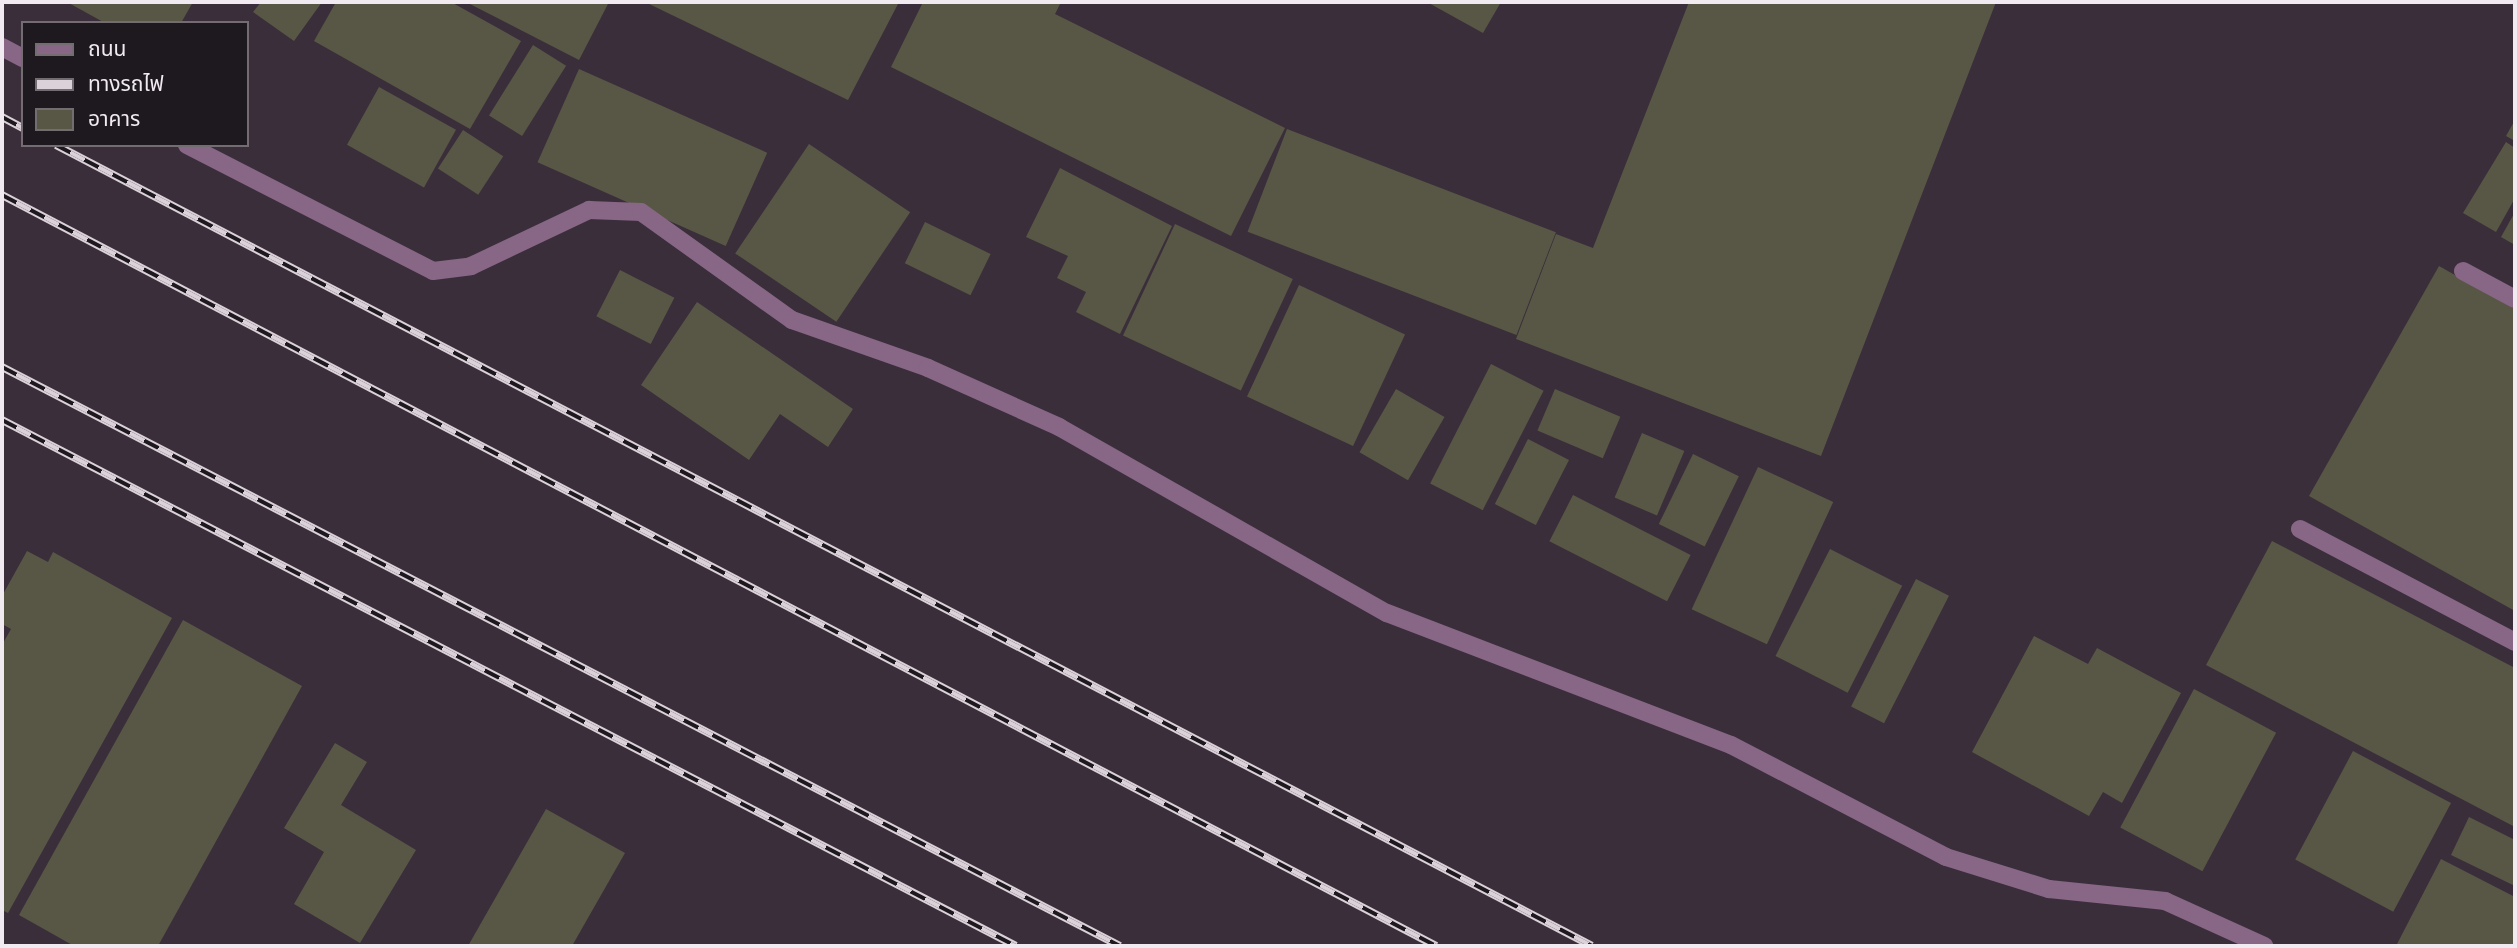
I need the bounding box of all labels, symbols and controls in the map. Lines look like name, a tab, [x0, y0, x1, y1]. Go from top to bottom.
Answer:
legend	[21, 21, 248, 147]
text: ถนน	[88, 39, 126, 60]
text: ทางรถไฟ	[88, 74, 164, 95]
text: อาคาร	[88, 109, 140, 130]

